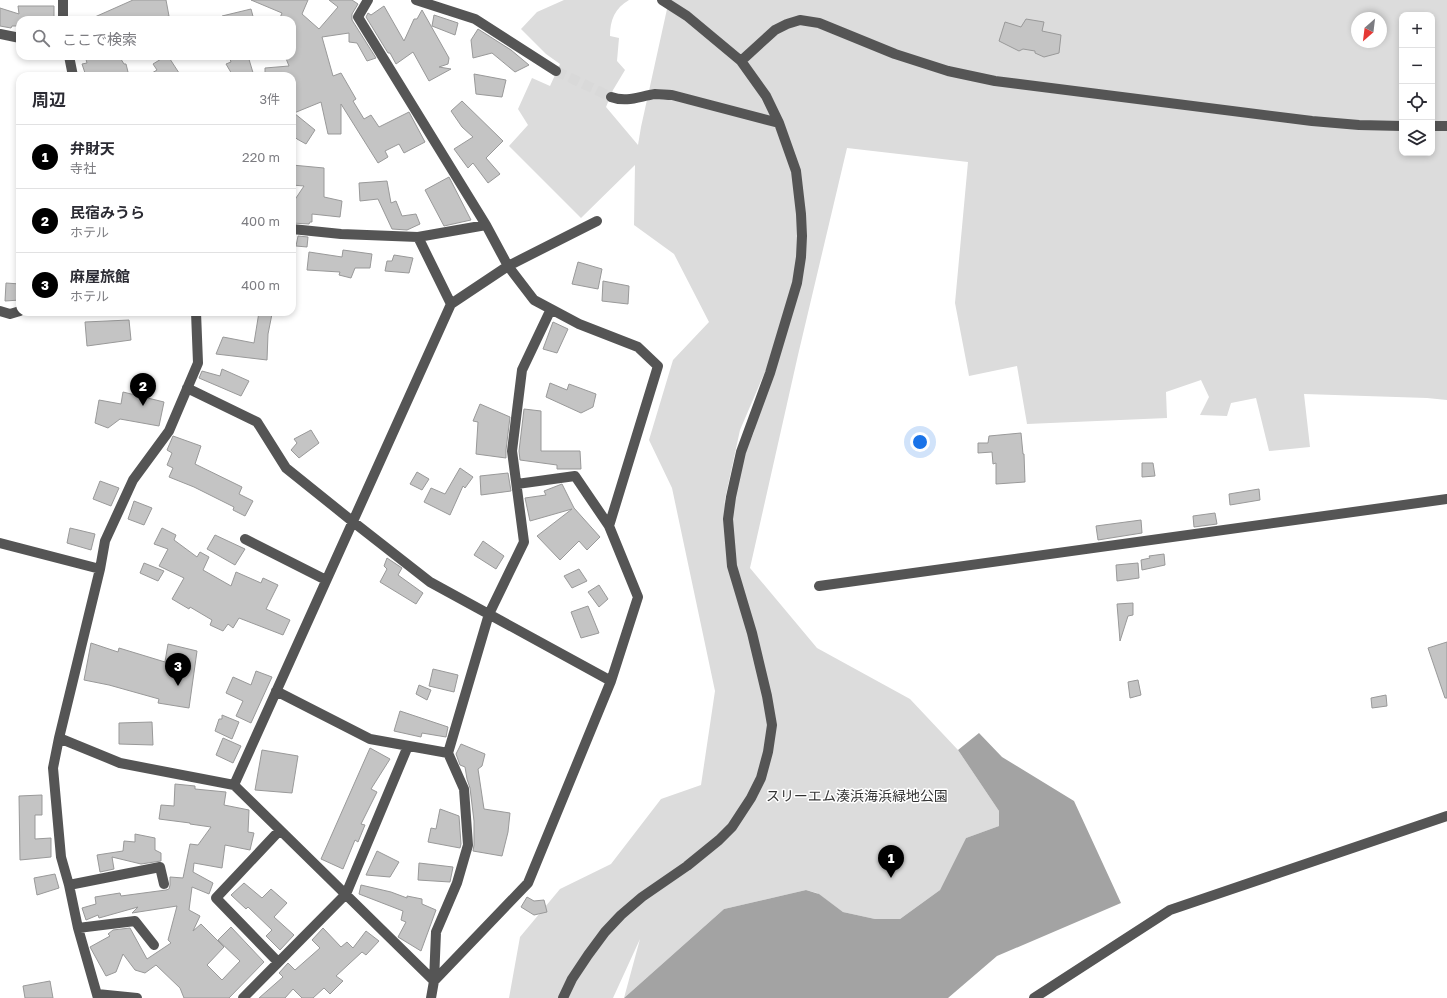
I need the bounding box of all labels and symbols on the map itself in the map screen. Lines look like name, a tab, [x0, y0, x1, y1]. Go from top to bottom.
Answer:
north arrow	[1351, 12, 1387, 48]
pin: 2	[130, 373, 156, 406]
your location	[910, 432, 930, 452]
pin: 3	[165, 653, 191, 686]
park label: スリーエム湊浜海浜緑地公園	[766, 787, 948, 804]
pin: 1	[878, 845, 904, 878]

